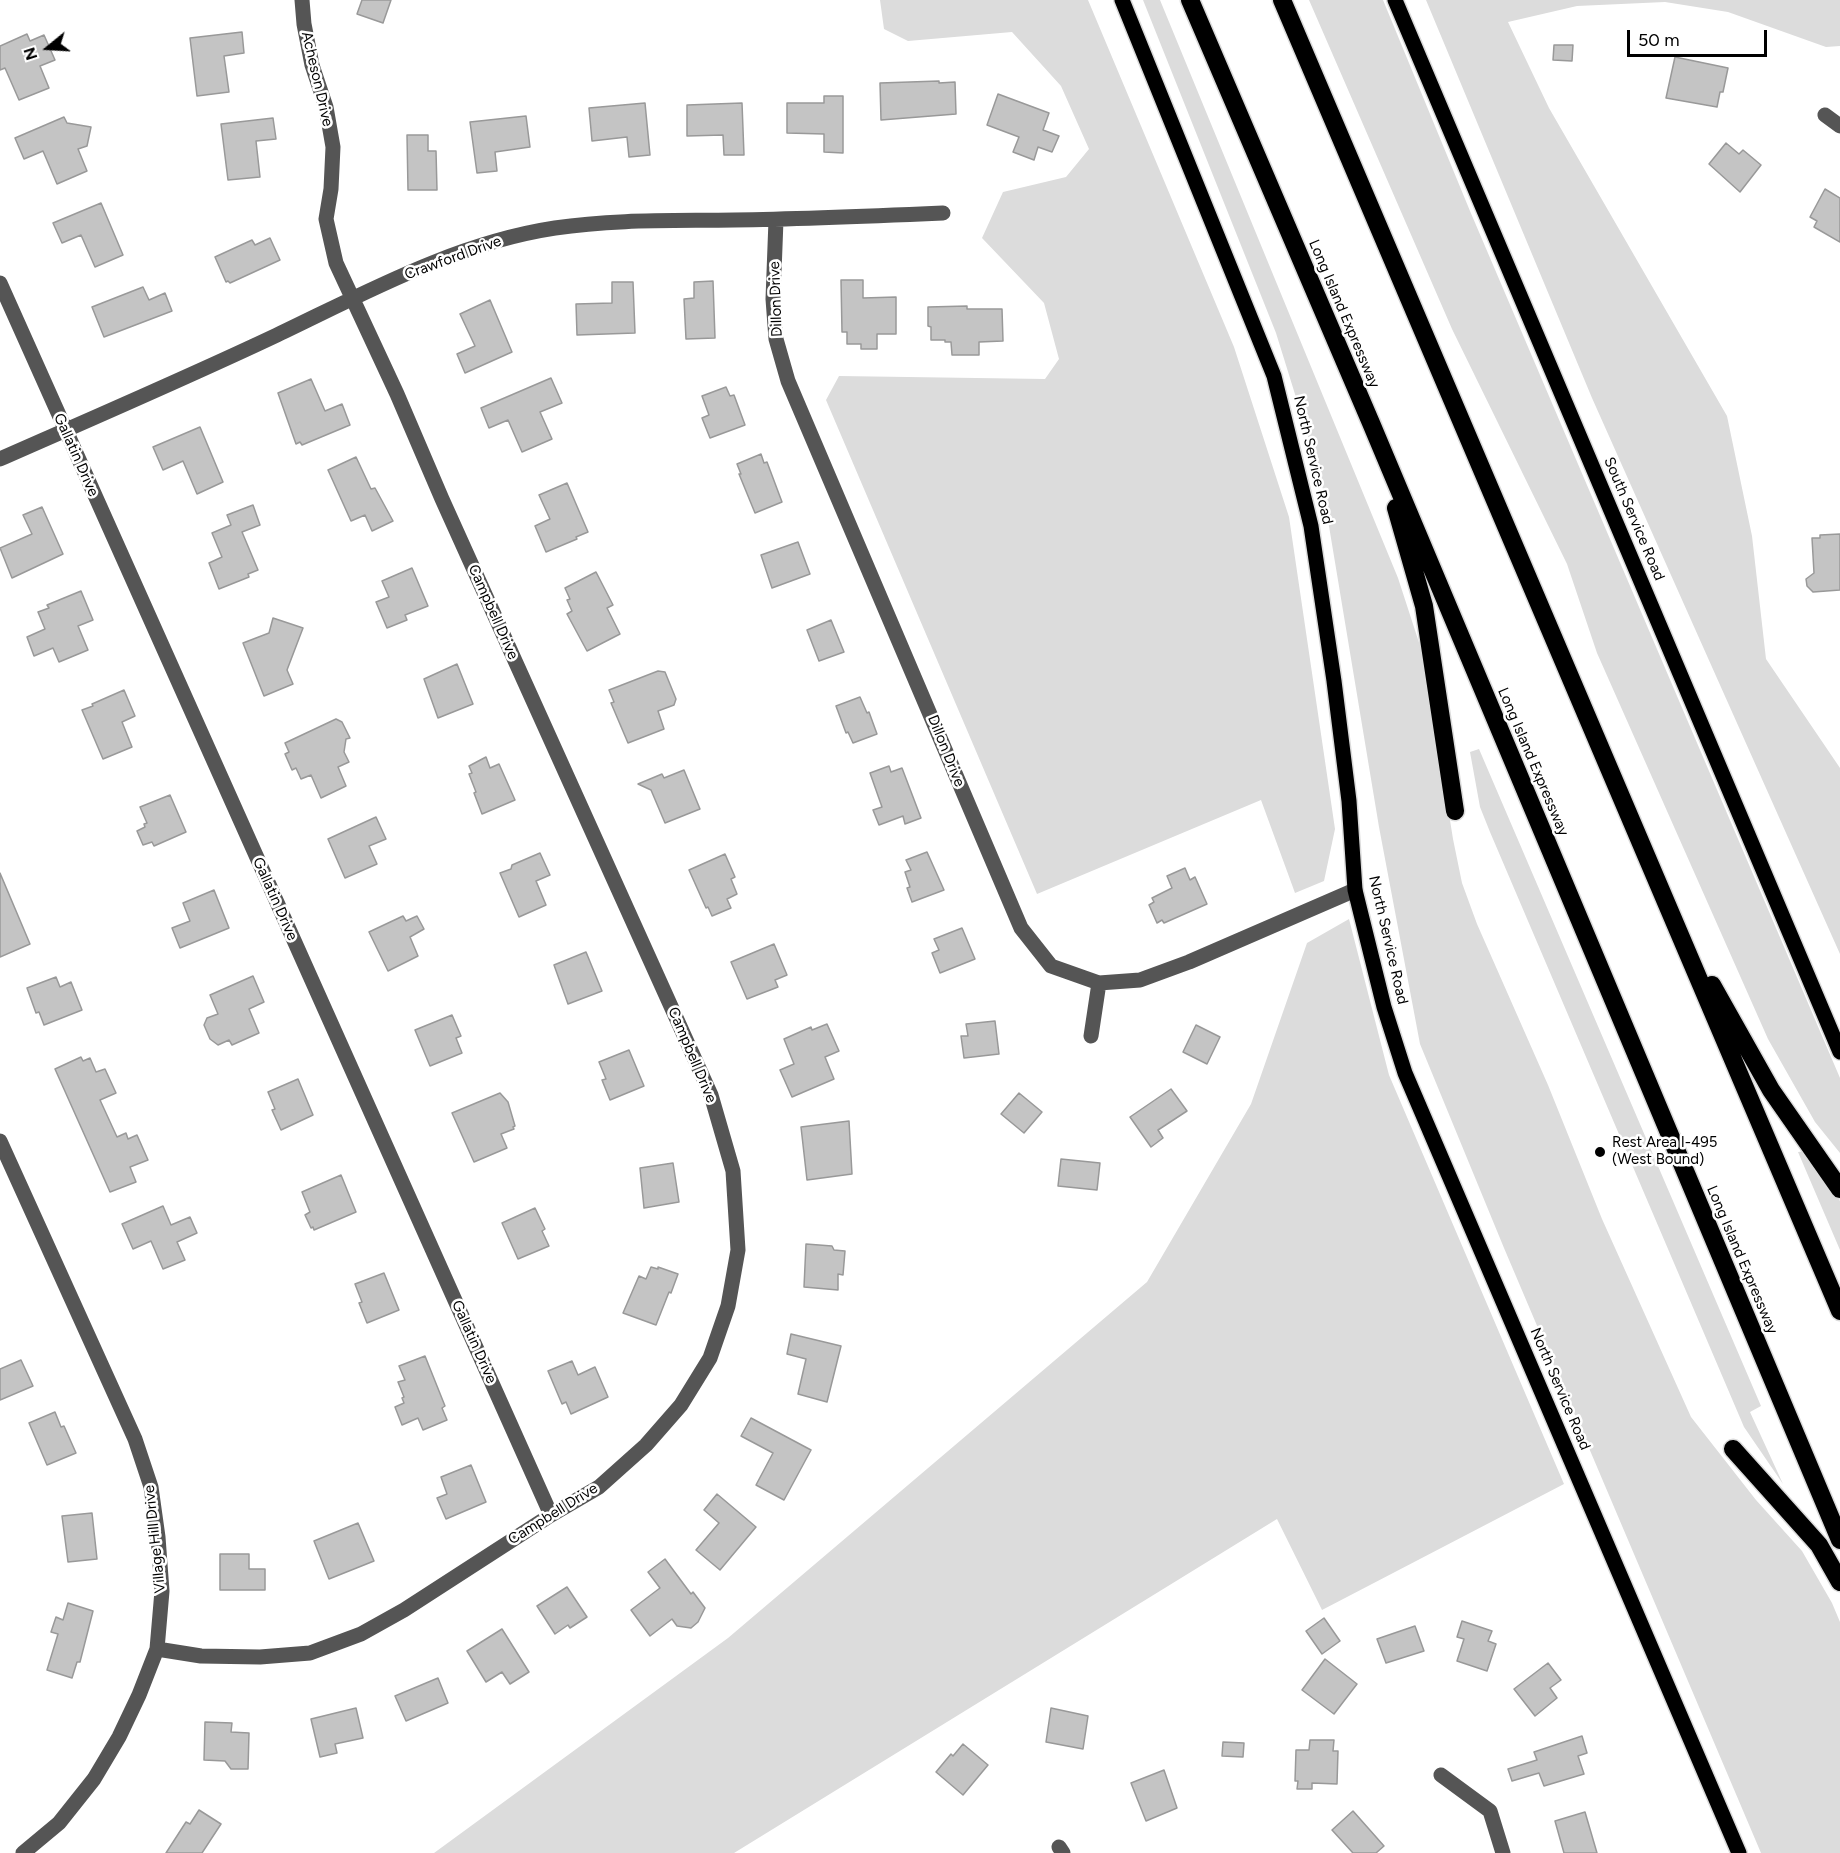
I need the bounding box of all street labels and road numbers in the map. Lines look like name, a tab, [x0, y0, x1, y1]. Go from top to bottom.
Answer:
street label: Acheson Drive	[297, 30, 337, 128]
street label: Crawford Drive	[402, 232, 504, 284]
street label: Long Island Expressway	[1305, 237, 1383, 391]
street label: Dillon Drive	[766, 261, 786, 337]
street label: North Service Road	[1289, 394, 1337, 526]
street label: Gallatin Drive	[50, 411, 102, 499]
street label: South Service Road	[1600, 455, 1668, 583]
street label: Campbell Drive	[464, 562, 522, 662]
street label: Long Island Expressway	[1494, 685, 1572, 839]
street label: Dillon Drive	[923, 712, 969, 790]
street label: Gallatin Drive	[249, 855, 301, 943]
street label: North Service Road	[1364, 874, 1412, 1006]
street label: Campbell Drive	[664, 1005, 720, 1105]
street label: Long Island Expressway	[1703, 1183, 1781, 1337]
street label: Gallatin Drive	[448, 1298, 500, 1386]
street label: North Service Road	[1526, 1325, 1594, 1453]
street label: Campbell Drive	[505, 1479, 601, 1549]
street label: Village Hill Drive	[140, 1484, 170, 1594]

